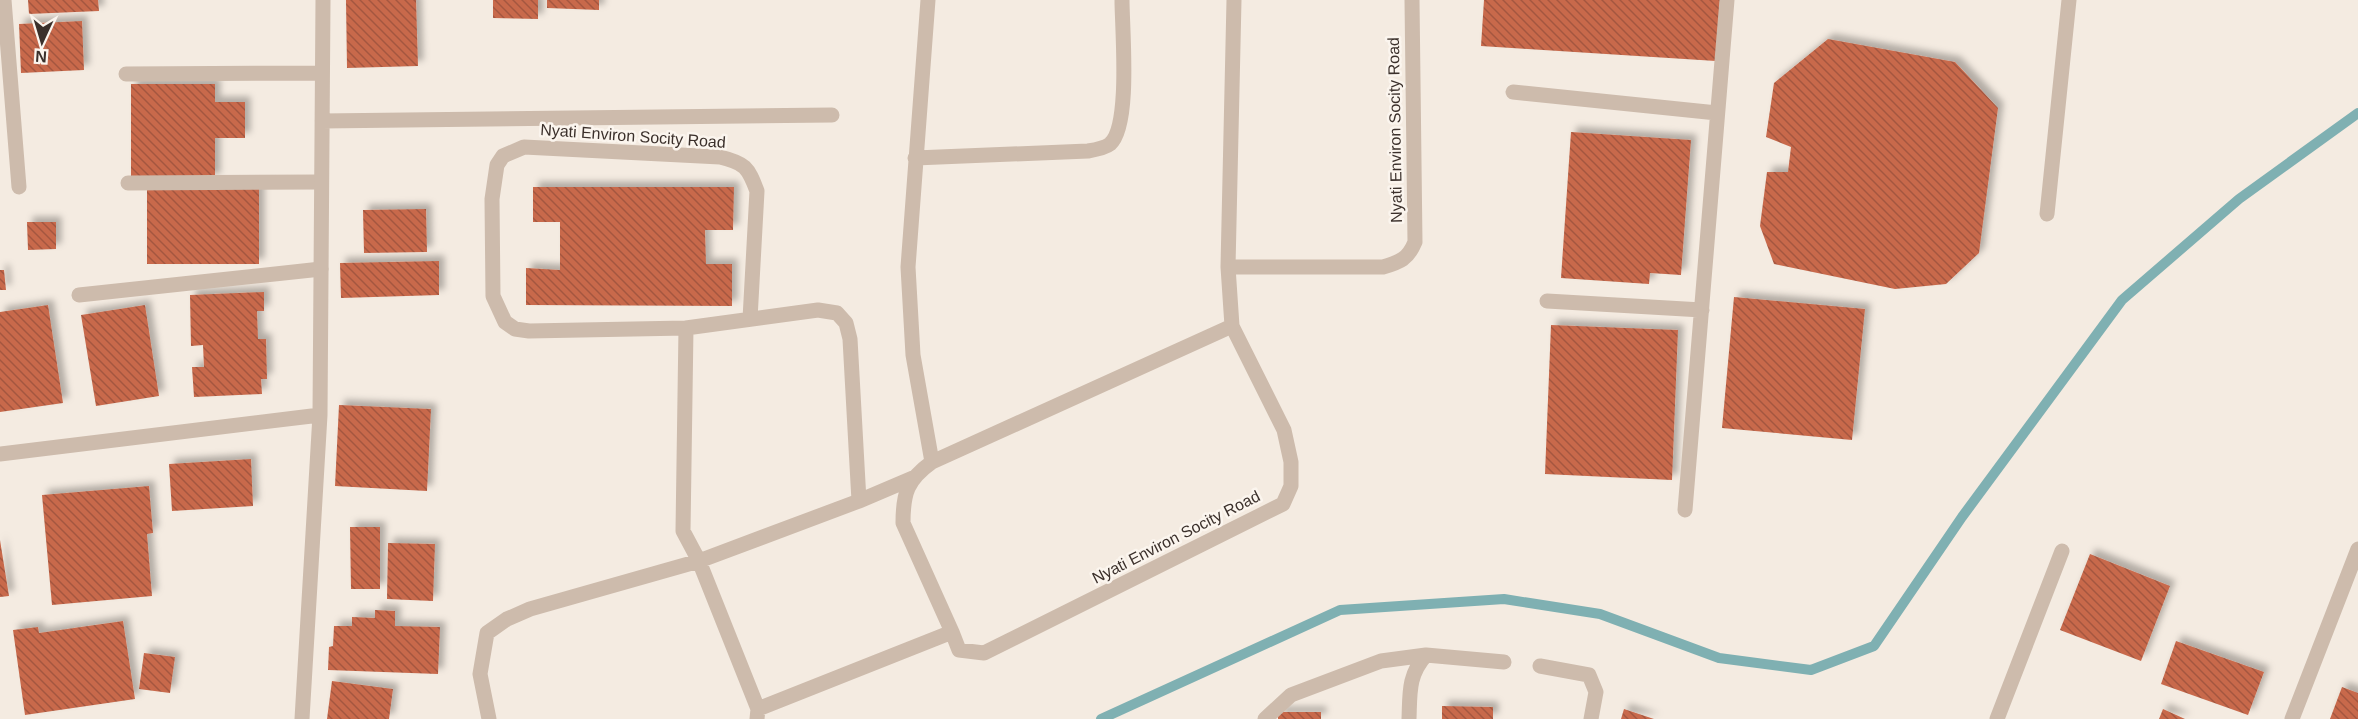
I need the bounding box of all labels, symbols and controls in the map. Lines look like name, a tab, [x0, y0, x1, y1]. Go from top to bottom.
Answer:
north arrow	[12, 12, 72, 72]
street label: Nyati Environ Socity Road	[1385, 37, 1405, 223]
text: N	[35, 48, 47, 65]
street label: Nyati Environ Socity Road	[540, 121, 726, 151]
street label: Nyati Environ Socity Road	[1089, 487, 1263, 587]

